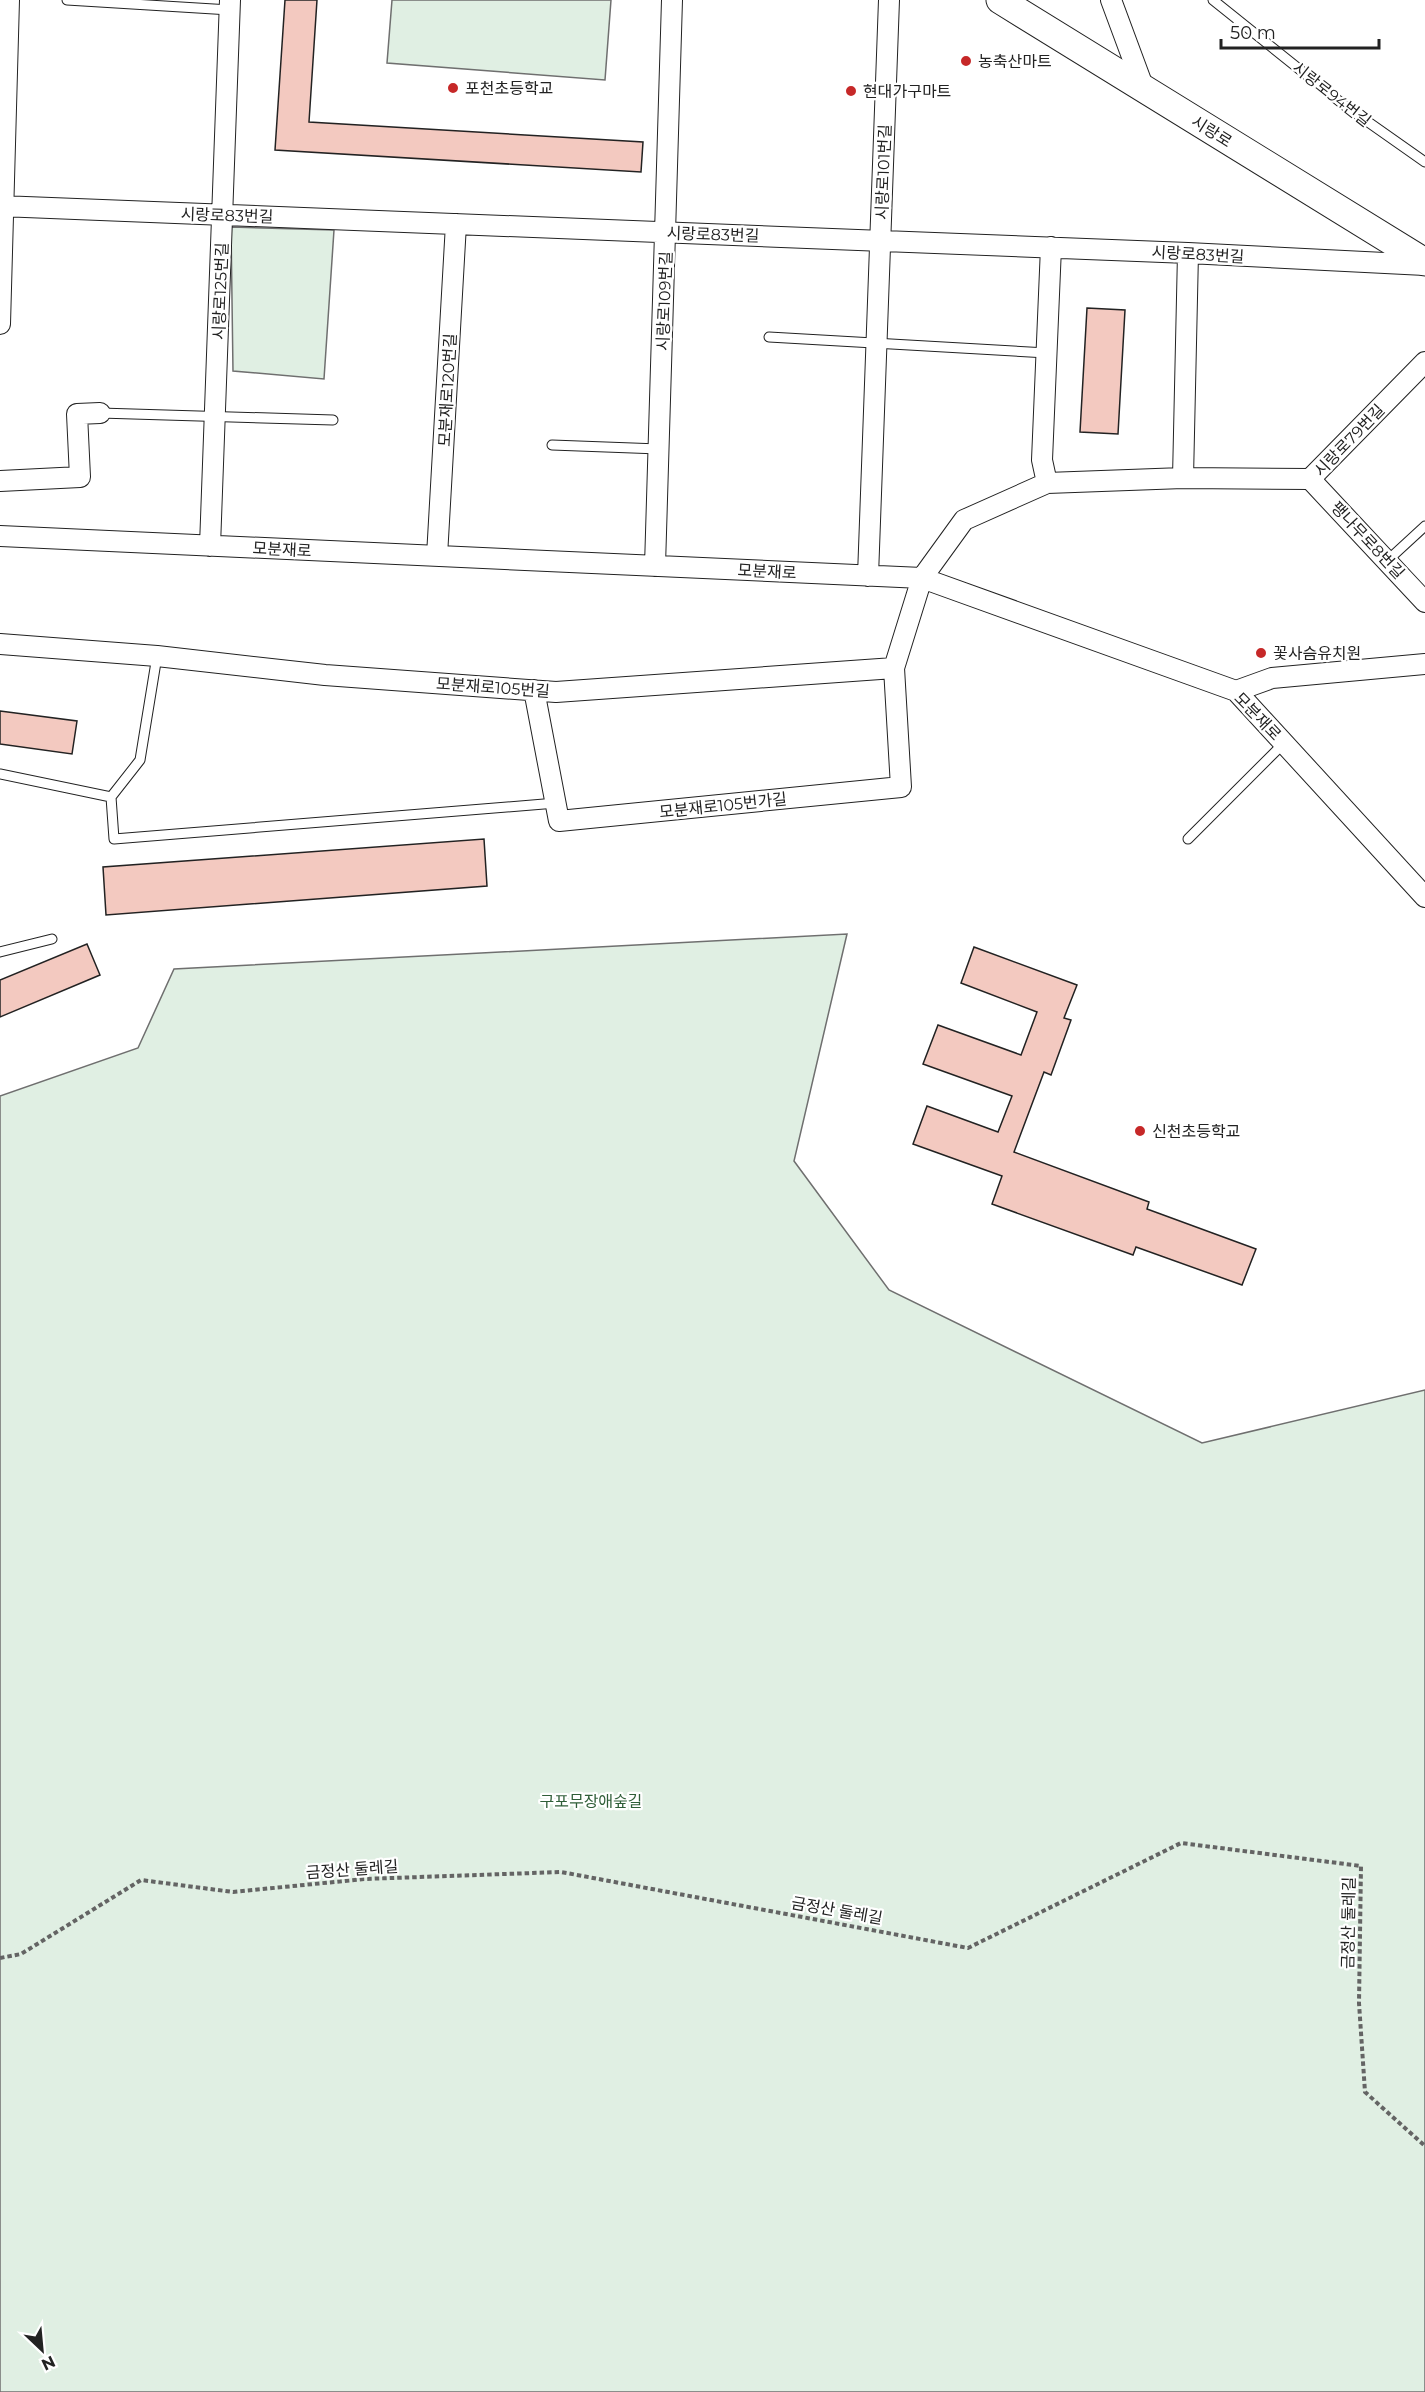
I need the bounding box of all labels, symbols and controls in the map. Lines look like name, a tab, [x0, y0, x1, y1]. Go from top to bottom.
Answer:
scale bar	[1221, 12, 1378, 50]
text: 50 m	[1230, 22, 1276, 44]
place label: 농축산마트	[978, 52, 1052, 71]
marker: 농축산마트	[959, 54, 973, 68]
street label: 시랑로94번길	[1289, 58, 1375, 131]
place label: 포천초등학교	[465, 79, 553, 98]
marker: 포천초등학교	[446, 81, 460, 95]
place label: 현대가구마트	[863, 82, 951, 101]
marker: 현대가구마트	[844, 84, 858, 98]
street label: 시랑로	[1188, 112, 1236, 151]
street label: 시랑로101번길	[872, 124, 895, 220]
street label: 시랑로83번길	[180, 204, 274, 227]
street label: 시랑로83번길	[666, 223, 760, 246]
street label: 시랑로125번길	[209, 242, 232, 340]
street label: 시랑로83번길	[1151, 243, 1245, 266]
street label: 시랑로109번길	[653, 251, 676, 351]
street label: 모분재로120번길	[435, 333, 460, 447]
street label: 시랑로79번길	[1310, 400, 1388, 480]
street label: 팽나무로8번길	[1327, 498, 1408, 583]
street label: 모분재로	[252, 538, 312, 561]
street label: 모분재로	[737, 560, 797, 583]
place label: 꽃사슴유치원	[1273, 644, 1361, 663]
marker: 꽃사슴유치원	[1254, 646, 1268, 660]
street label: 모분재로105번길	[436, 674, 550, 701]
street label: 모분재로	[1230, 689, 1285, 744]
street label: 모분재로105번가길	[658, 789, 788, 822]
place label: 신천초등학교	[1152, 1122, 1240, 1141]
marker: 신천초등학교	[1133, 1124, 1147, 1138]
park label: 구포무장애숲길	[539, 1792, 643, 1811]
street label: 금정산 둘레길	[305, 1857, 399, 1882]
street label: 금정산 둘레길	[1338, 1877, 1359, 1969]
street label: 금정산 둘레길	[790, 1893, 884, 1928]
north arrow	[12, 2320, 72, 2380]
text: N	[38, 2352, 58, 2374]

